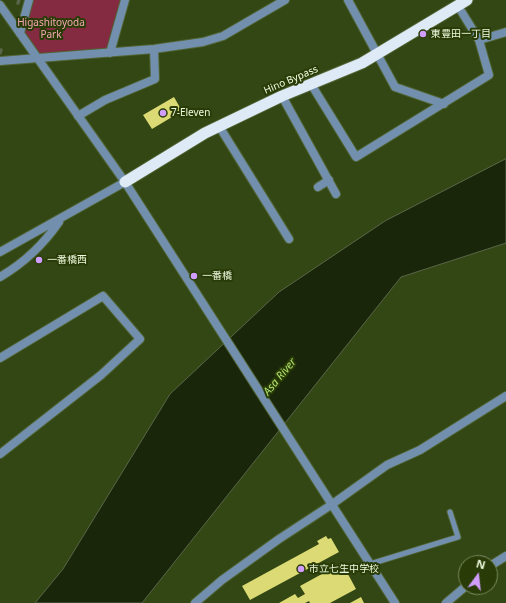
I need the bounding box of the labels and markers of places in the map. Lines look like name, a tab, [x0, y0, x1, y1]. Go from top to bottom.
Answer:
place label: 東豊田一丁目	[431, 28, 491, 40]
marker: 東豊田一丁目	[418, 29, 428, 39]
place label: 7-Eleven	[171, 107, 210, 119]
marker: 7-Eleven	[158, 108, 168, 118]
place label: 一番橋西	[47, 254, 87, 266]
marker: 一番橋西	[34, 255, 44, 265]
place label: 一番橋	[202, 270, 232, 282]
marker: 一番橋	[189, 271, 199, 281]
place label: 市立七生中学校	[309, 563, 379, 575]
marker: 市立七生中学校	[296, 564, 306, 574]

